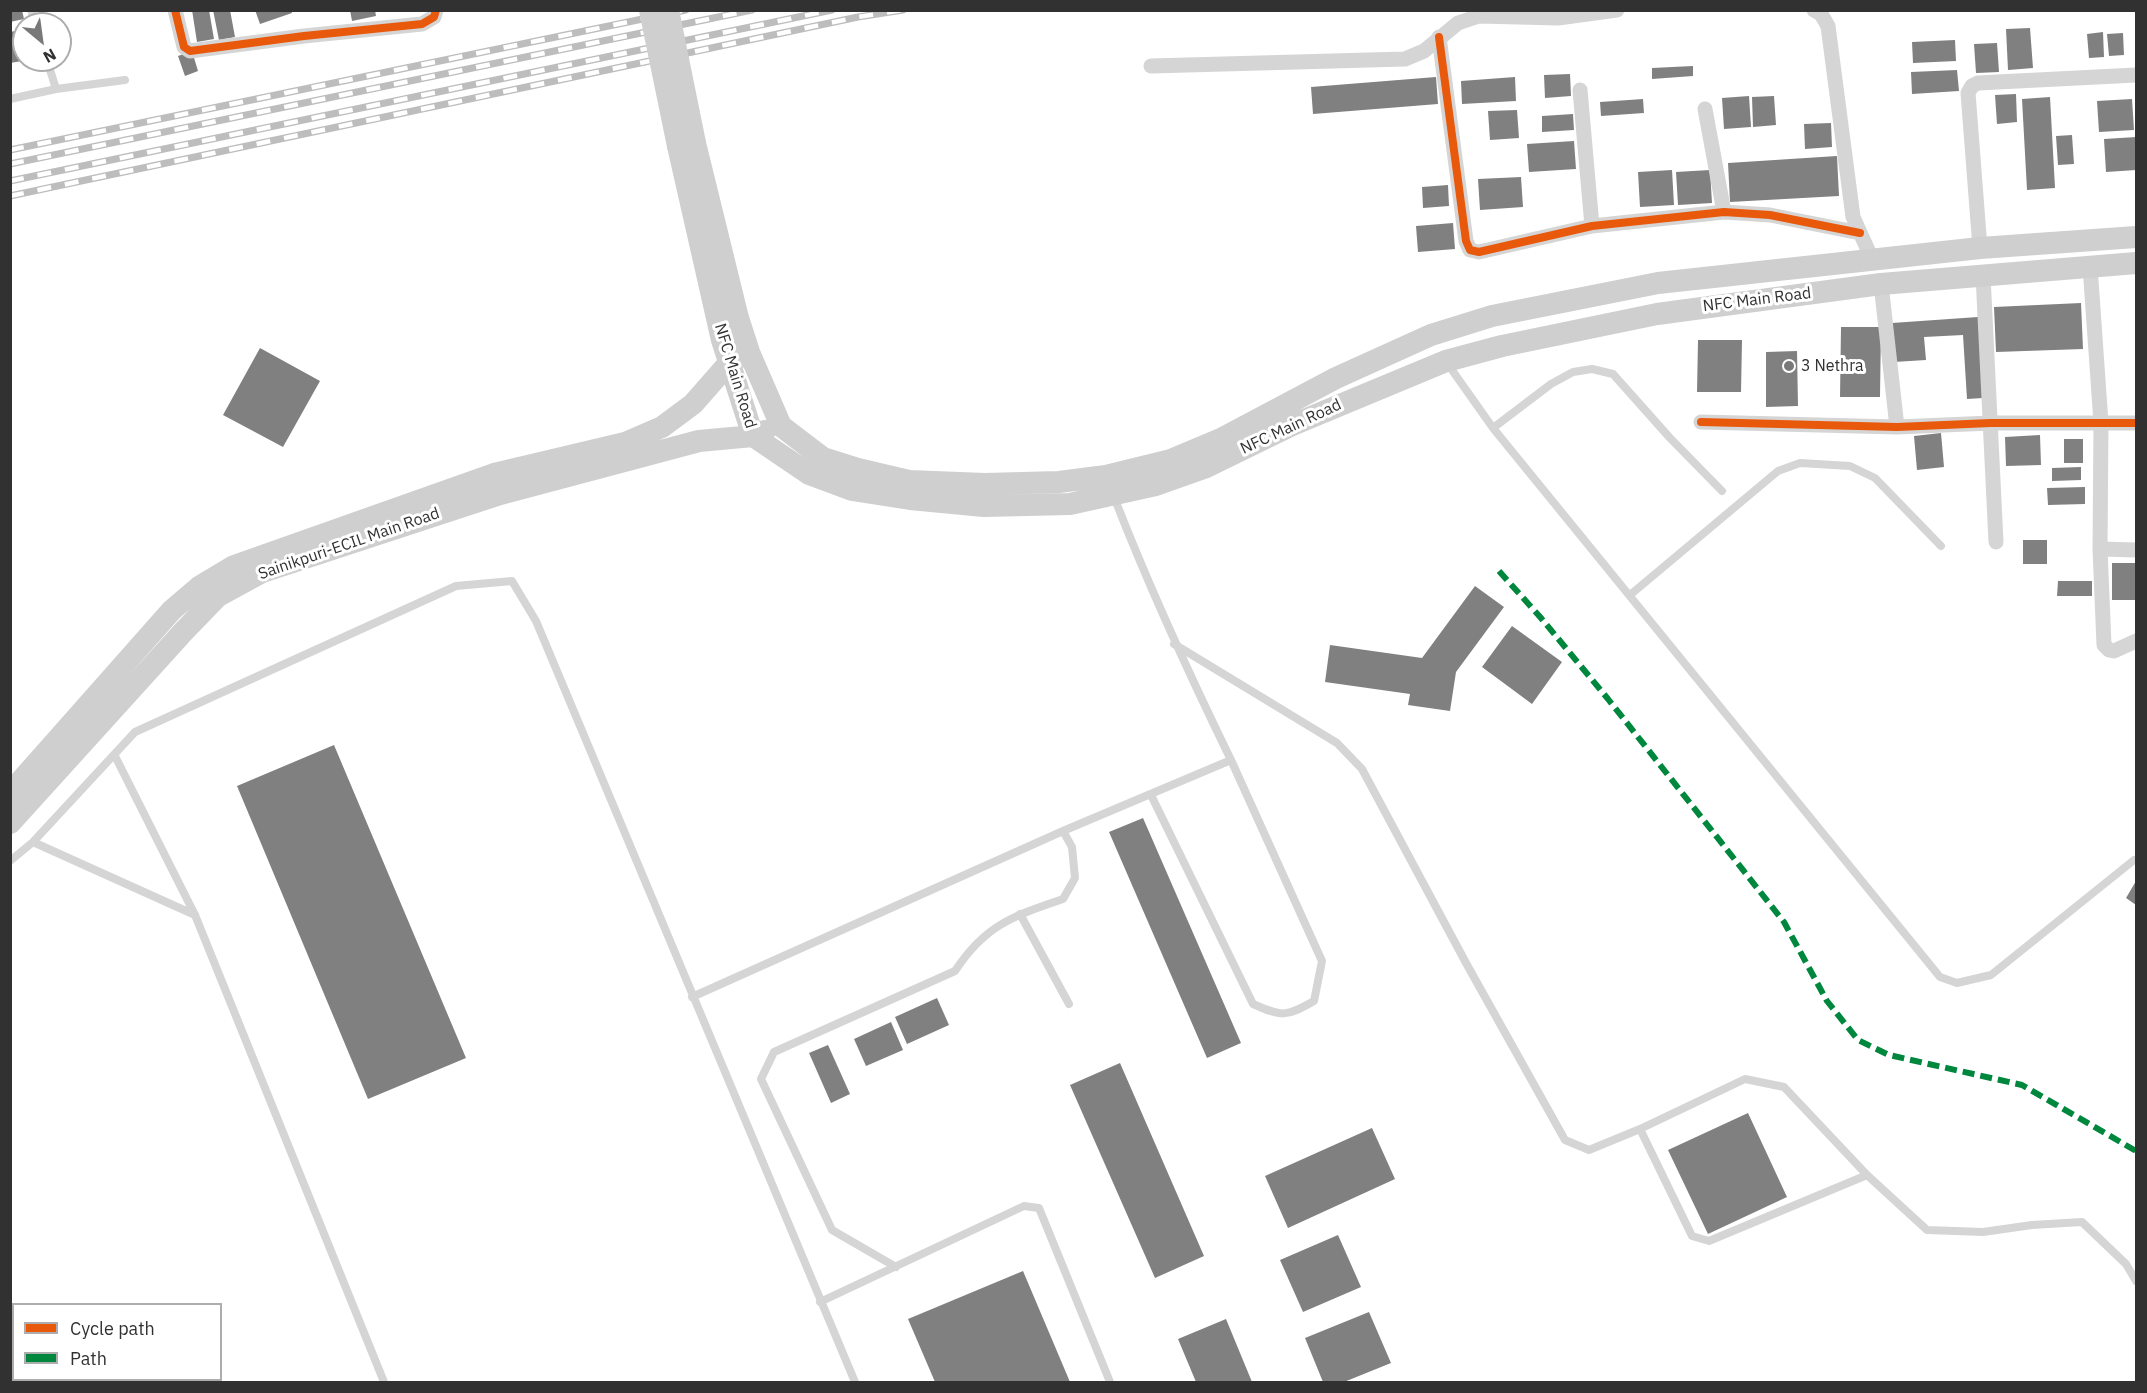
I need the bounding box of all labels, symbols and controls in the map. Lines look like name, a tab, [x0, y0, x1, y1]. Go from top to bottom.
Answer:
north arrow	[12, 12, 72, 72]
text: N	[40, 44, 60, 68]
street label: NFC Main Road	[1702, 284, 1812, 316]
street label: NFC Main Road	[710, 321, 760, 431]
place label: 3 Nethra	[1801, 356, 1864, 376]
marker: 3 Nethra	[1782, 359, 1796, 373]
street label: NFC Main Road	[1238, 395, 1344, 459]
street label: Sainikpuri-ECIL Main Road	[256, 504, 442, 584]
legend	[12, 1303, 222, 1381]
text: Cycle path	[70, 1317, 155, 1340]
text: Path	[70, 1347, 107, 1370]

